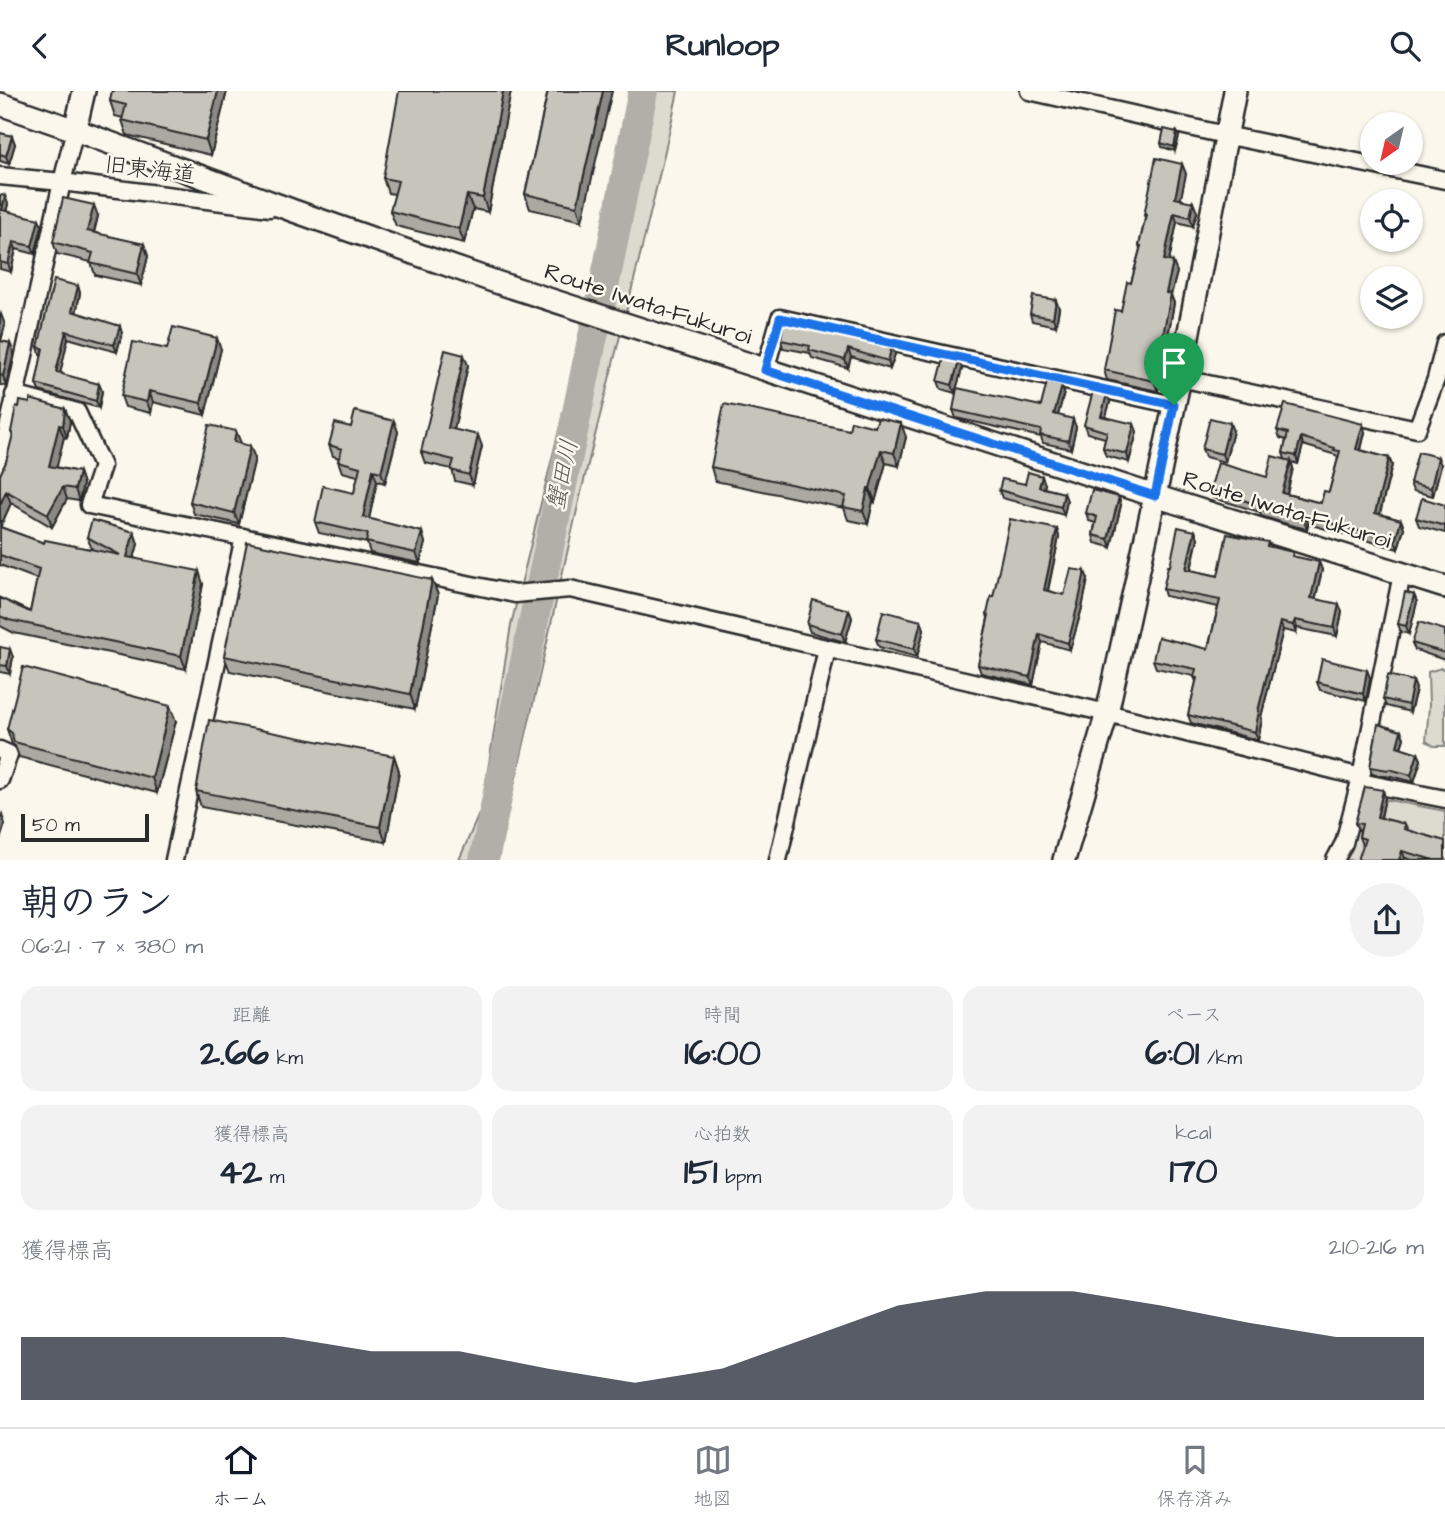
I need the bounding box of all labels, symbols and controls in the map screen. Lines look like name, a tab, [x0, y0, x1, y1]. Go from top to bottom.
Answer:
text: Runloop	[666, 23, 779, 68]
icon: back	[21, 27, 59, 65]
icon: search	[1386, 27, 1424, 65]
north arrow	[1360, 112, 1423, 175]
map controls	[1360, 112, 1423, 329]
street label: 旧東海道	[102, 149, 198, 191]
button: locate	[1360, 189, 1423, 252]
street label: Route Iwata-Fukuroi	[540, 255, 756, 353]
button: layers	[1360, 266, 1423, 329]
pin	[1144, 333, 1204, 405]
icon: arrive	[1155, 344, 1193, 382]
water label: 蟹田川	[539, 436, 587, 514]
street label: Route Iwata-Fukuroi	[1179, 463, 1396, 557]
scale bar	[21, 811, 149, 843]
text: 50 m	[32, 812, 80, 839]
text: 朝のラン	[21, 878, 173, 930]
button: share	[1350, 883, 1424, 957]
text: 06:21 · 7 × 380 m	[21, 930, 203, 962]
text: 距離	[232, 1002, 271, 1029]
text: 時間	[703, 1002, 742, 1029]
text: ペース	[1166, 1002, 1221, 1029]
text: 2.66	[200, 1029, 269, 1078]
text: 16:00	[684, 1029, 761, 1078]
text: 6:01	[1145, 1029, 1199, 1078]
text: km	[269, 1045, 303, 1072]
text: /km	[1199, 1045, 1242, 1072]
text: kcal	[1175, 1120, 1212, 1147]
text: 獲得標高	[213, 1121, 290, 1148]
text: 心拍数	[694, 1121, 751, 1148]
text: 170	[1169, 1147, 1218, 1196]
text: 42	[218, 1148, 262, 1197]
text: 151	[684, 1148, 718, 1197]
text: m	[262, 1164, 285, 1191]
text: bpm	[718, 1164, 761, 1191]
text: 210–216 m	[1329, 1231, 1424, 1263]
text: 獲得標高	[21, 1235, 113, 1267]
tab: ホーム	[212, 1441, 269, 1513]
tab: 地図	[694, 1441, 732, 1513]
tab: 保存済み	[1157, 1441, 1233, 1513]

